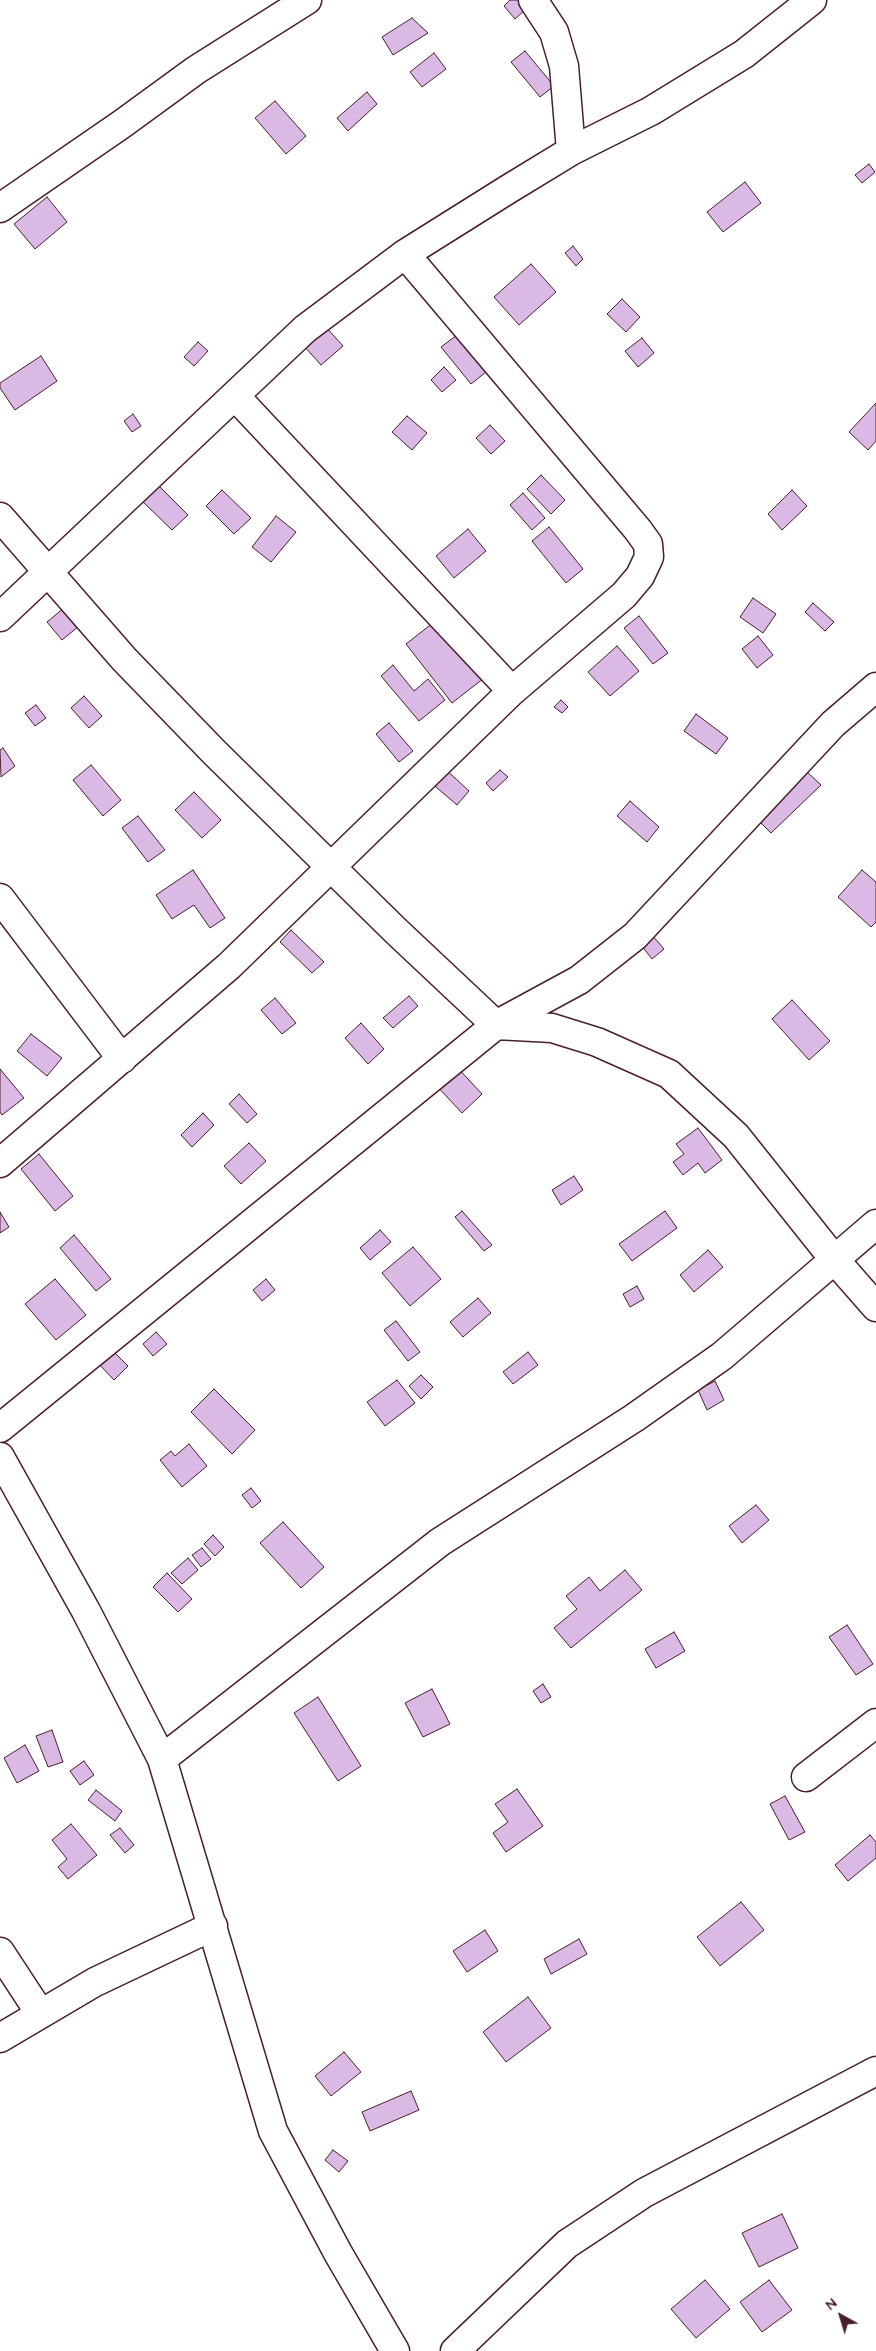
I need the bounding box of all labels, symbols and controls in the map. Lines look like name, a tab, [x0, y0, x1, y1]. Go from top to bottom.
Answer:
north arrow	[816, 2291, 866, 2341]
text: N	[822, 2294, 841, 2315]

